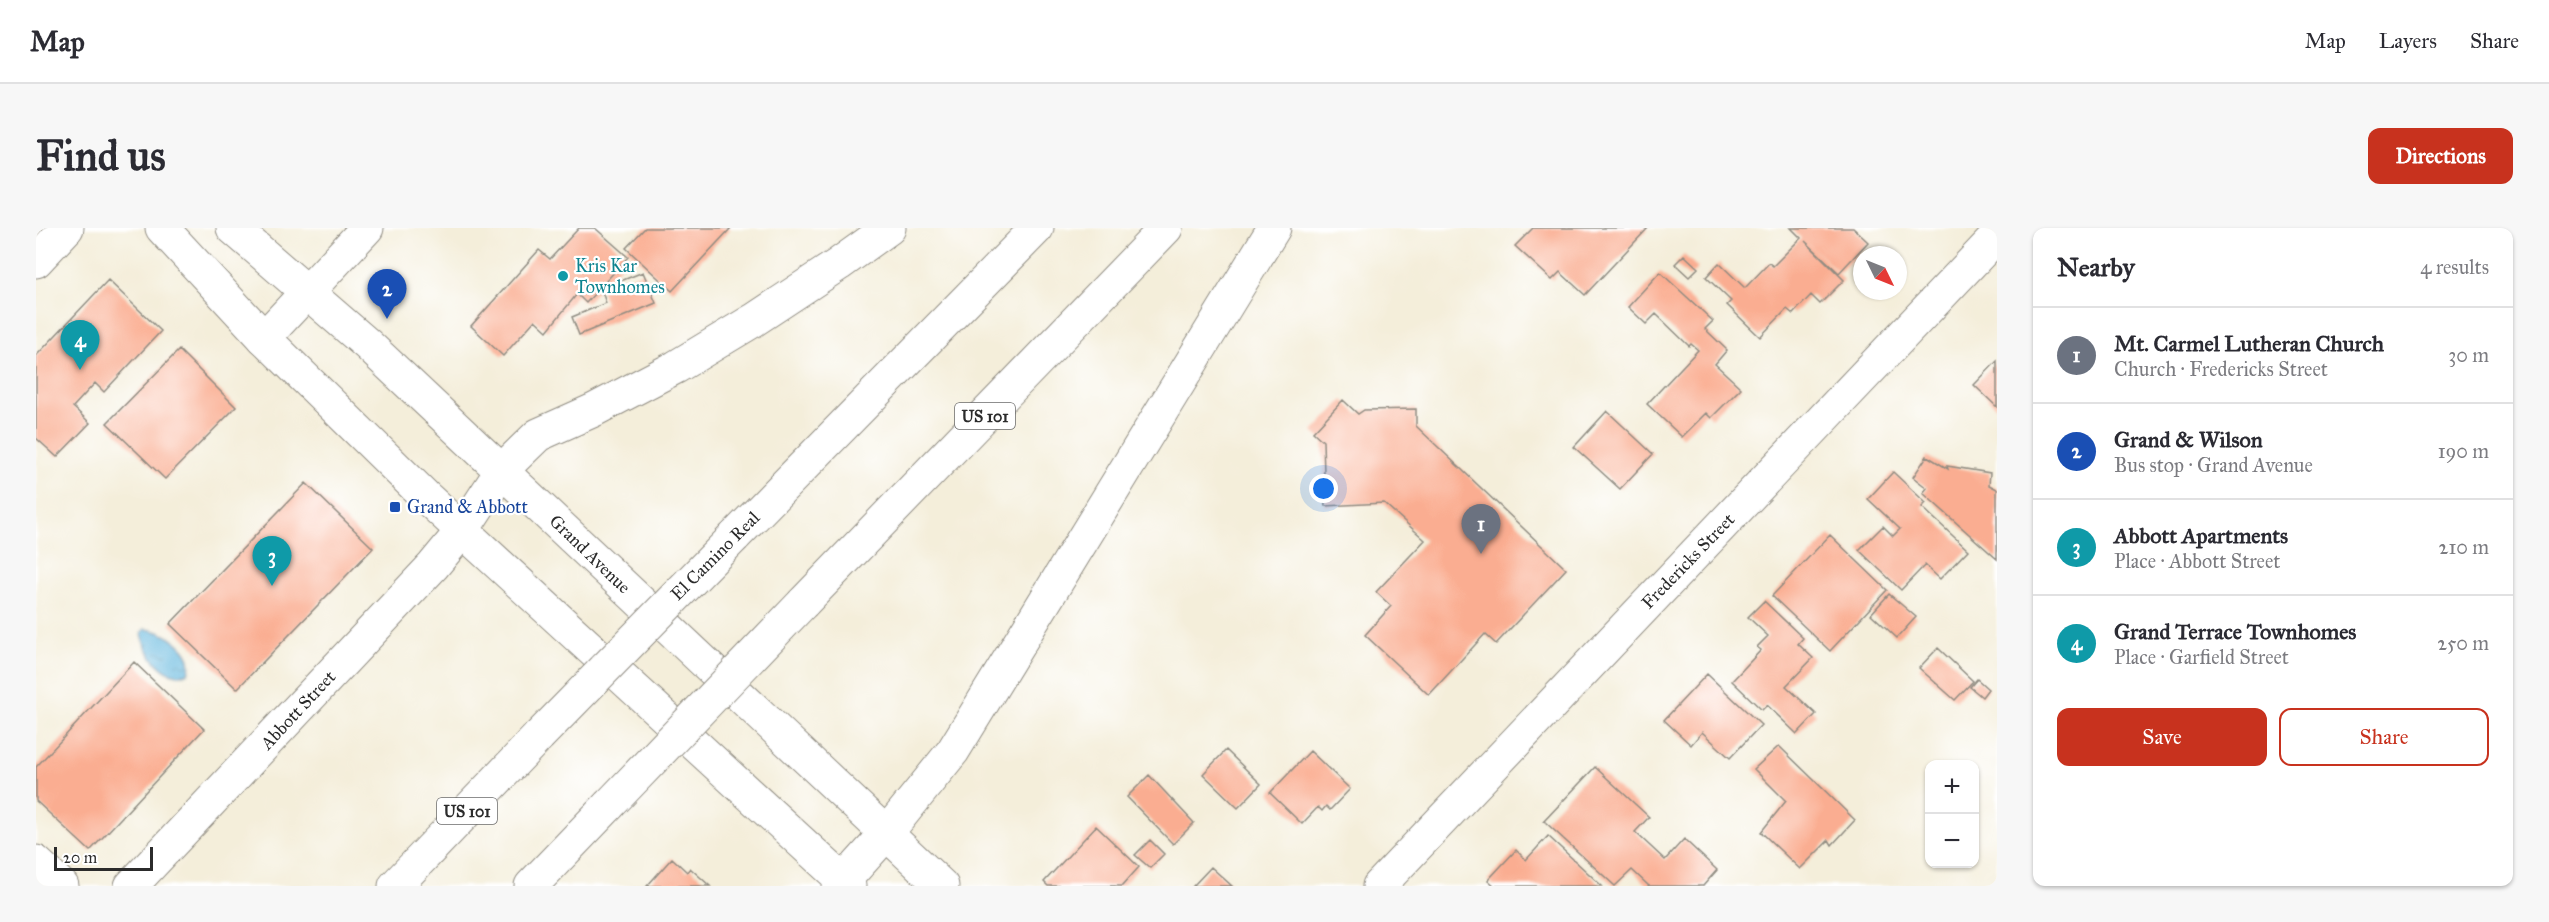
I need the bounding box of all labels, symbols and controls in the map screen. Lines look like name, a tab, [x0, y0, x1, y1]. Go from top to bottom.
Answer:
text: Map	[30, 24, 85, 59]
text: Map	[2305, 28, 2346, 54]
text: Layers	[2379, 28, 2437, 54]
text: Share	[2470, 28, 2519, 54]
button: Directions	[2368, 128, 2513, 184]
text: Find us	[36, 130, 166, 182]
north arrow	[1853, 246, 1907, 300]
text: Nearby	[2057, 251, 2135, 283]
place label: Kris Kar Townhomes	[575, 255, 665, 298]
text: 4 results	[2420, 255, 2489, 279]
marker: Kris Kar Townhomes	[556, 269, 570, 283]
pin: 2	[368, 270, 406, 319]
pin: 4	[60, 320, 99, 370]
text: Mt. Carmel Lutheran Church	[2114, 330, 2384, 357]
text: 1	[2073, 343, 2080, 367]
text: 30 m	[2448, 343, 2489, 367]
text: Church · Fredericks Street	[2114, 357, 2328, 381]
road number: US 101	[955, 403, 1015, 429]
text: Grand & Wilson	[2114, 426, 2263, 453]
text: 2	[2072, 439, 2081, 463]
text: 190 m	[2438, 439, 2489, 463]
text: Bus stop · Grand Avenue	[2114, 453, 2313, 477]
your location	[1309, 474, 1338, 503]
place label: Grand & Abbott	[407, 496, 528, 518]
marker: Grand & Abbott	[388, 500, 402, 514]
pin: 1	[1462, 504, 1500, 554]
street label: El Camino Real	[666, 507, 764, 605]
street label: Fredericks Street	[1637, 508, 1740, 614]
street label: Grand Avenue	[545, 510, 635, 598]
text: Abbott Apartments	[2114, 522, 2288, 549]
text: 3	[2073, 535, 2081, 559]
text: 210 m	[2439, 535, 2489, 559]
pin: 3	[252, 536, 292, 586]
text: Place · Abbott Street	[2114, 549, 2280, 573]
text: Grand Terrace Townhomes	[2114, 618, 2356, 645]
text: 4	[2071, 631, 2082, 655]
text: 250 m	[2437, 631, 2489, 655]
text: Place · Garfield Street	[2114, 645, 2289, 669]
street label: Abbott Street	[255, 665, 341, 755]
button: Save	[2057, 708, 2267, 766]
button: Share	[2279, 708, 2489, 766]
map controls	[1925, 760, 1979, 868]
button: +	[1925, 760, 1979, 814]
road number: US 101	[437, 798, 497, 824]
button: −	[1925, 814, 1979, 868]
scale bar	[54, 844, 153, 872]
text: 20 m	[63, 848, 97, 867]

